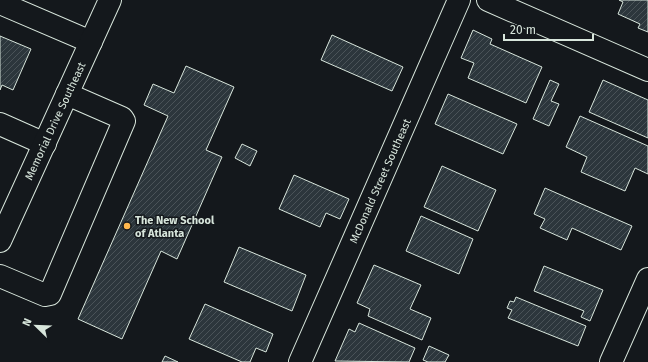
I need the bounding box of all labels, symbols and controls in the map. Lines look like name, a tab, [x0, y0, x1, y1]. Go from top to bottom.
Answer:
scale bar	[504, 16, 593, 42]
text: 20 m	[510, 23, 536, 37]
street label: Memorial Drive Southeast	[22, 60, 89, 182]
street label: McDonald Street Southeast	[347, 117, 414, 246]
place label: The New School of Atlanta	[135, 214, 215, 240]
marker: The New School of Atlanta	[122, 221, 132, 231]
north arrow	[16, 306, 56, 346]
text: N	[20, 316, 35, 328]

